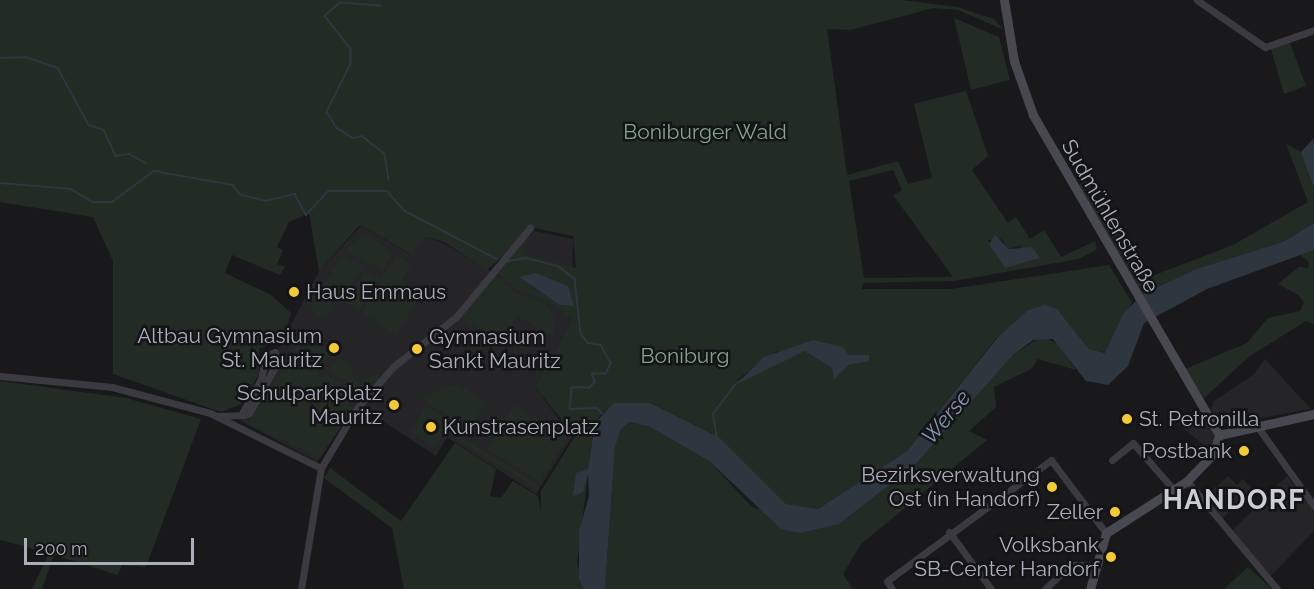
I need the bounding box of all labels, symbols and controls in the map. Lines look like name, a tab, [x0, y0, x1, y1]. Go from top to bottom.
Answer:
park label: Boniburger Wald	[623, 119, 787, 145]
street label: Sudmühlenstraße	[1056, 135, 1164, 297]
place label: Haus Emmaus	[306, 279, 446, 305]
marker: Haus Emmaus	[287, 285, 301, 299]
place label: Altbau Gymnasium St. Mauritz	[137, 323, 322, 373]
place label: Gymnasium Sankt Mauritz	[429, 324, 561, 374]
marker: Altbau Gymnasium St. Mauritz	[327, 341, 341, 355]
marker: Gymnasium Sankt Mauritz	[410, 342, 424, 356]
park label: Boniburg	[641, 343, 729, 369]
place label: Schulparkplatz Mauritz	[237, 380, 382, 430]
water label: Werse	[916, 385, 976, 449]
marker: Schulparkplatz Mauritz	[387, 398, 401, 412]
place label: St. Petronilla	[1139, 406, 1259, 432]
marker: St. Petronilla	[1120, 412, 1134, 426]
place label: Kunstrasenplatz	[443, 414, 599, 440]
marker: Kunstrasenplatz	[424, 420, 438, 434]
place label: Postbank	[1142, 438, 1232, 464]
marker: Postbank	[1237, 444, 1251, 458]
place label: Bezirksverwaltung Ost (in Handorf)	[861, 462, 1040, 512]
marker: Bezirksverwaltung Ost (in Handorf)	[1045, 480, 1059, 494]
district label: HANDORF	[1163, 484, 1305, 516]
place label: Zeller	[1047, 499, 1103, 525]
marker: Zeller	[1108, 505, 1122, 519]
scale bar	[27, 526, 196, 564]
place label: Volksbank SB-Center Handorf	[914, 532, 1099, 582]
text: 200 m	[35, 538, 88, 559]
marker: Volksbank SB-Center Handorf	[1104, 550, 1118, 564]

